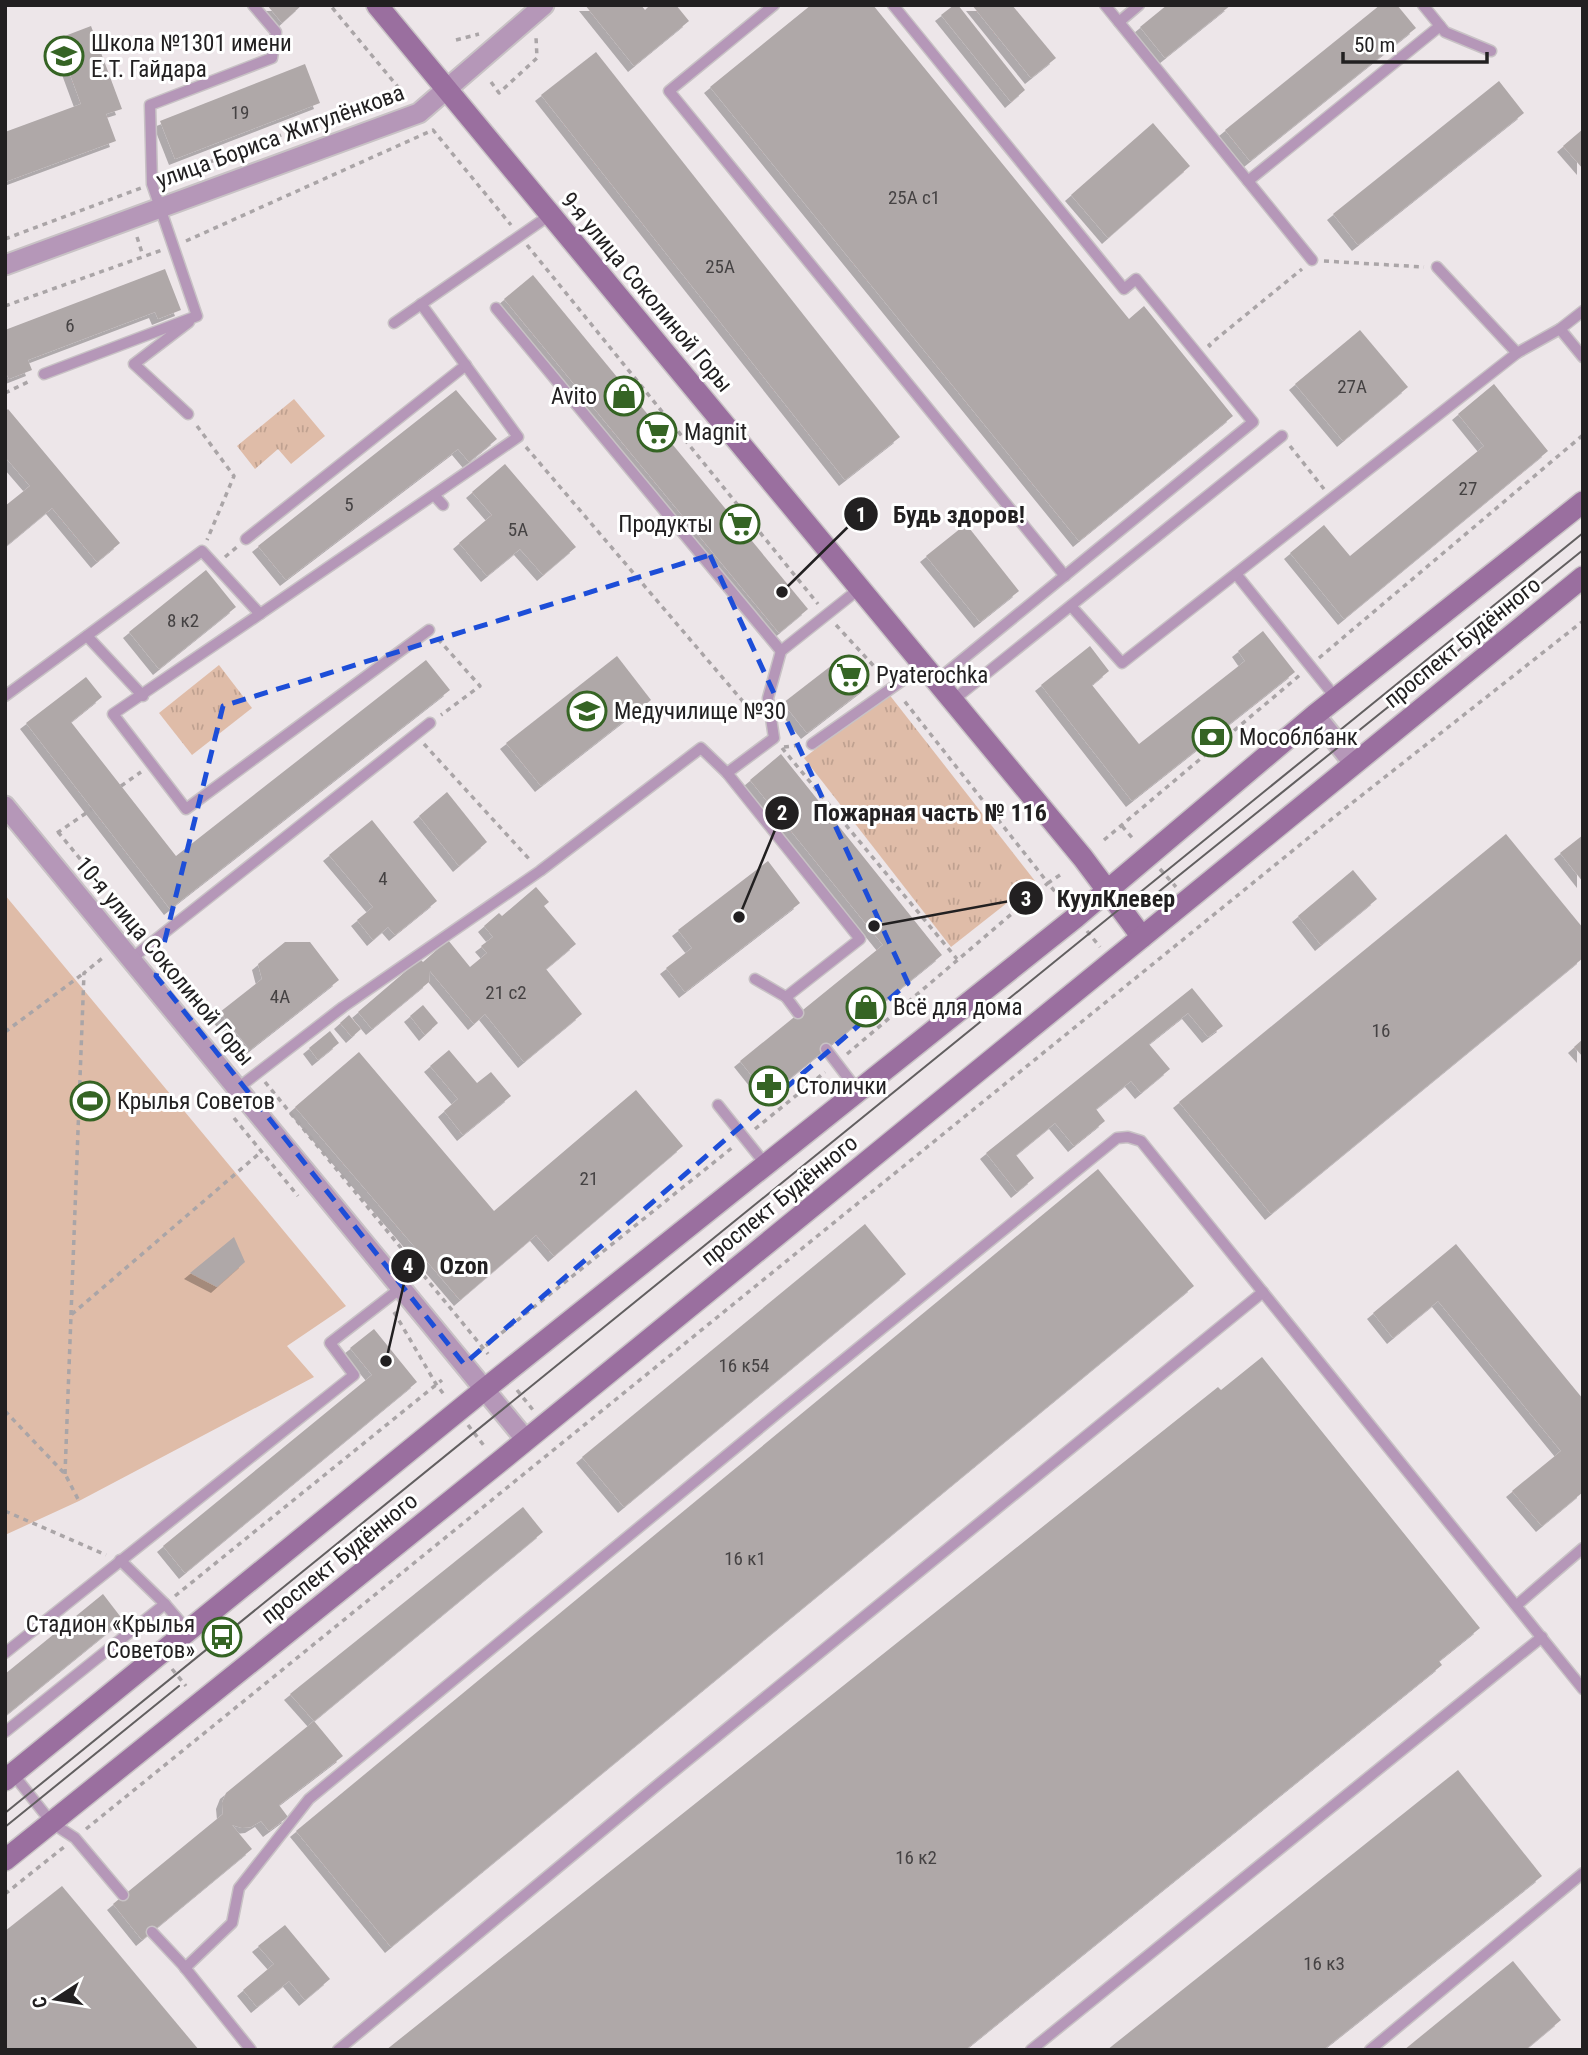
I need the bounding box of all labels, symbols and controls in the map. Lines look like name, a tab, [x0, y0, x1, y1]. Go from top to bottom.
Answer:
scale bar	[1343, 21, 1486, 65]
place label: Школа №1301 имени Е.Т. Гайдара	[91, 30, 292, 83]
text: 50 m	[1354, 33, 1395, 57]
school or university icon: Школа №1301 имени Е.Т. Гайдара	[43, 35, 85, 77]
street label: улица Бориса Жигулёнкова	[153, 79, 408, 194]
house number: 19	[231, 101, 249, 124]
house number: 25А с1	[888, 186, 940, 209]
street label: 9-я улица Соколиной Горы	[555, 187, 738, 398]
house number: 25А	[705, 255, 735, 278]
house number: 6	[65, 314, 75, 337]
shop icon: Avito	[603, 375, 645, 417]
house number: 27А	[1337, 375, 1367, 398]
place label: Avito	[551, 383, 597, 410]
supermarket icon: Magnit	[636, 411, 678, 453]
place label: Magnit	[684, 419, 747, 446]
house number: 27	[1459, 477, 1477, 500]
callout: Будь здоров!	[844, 492, 1039, 537]
house number: 5	[344, 493, 354, 516]
text: Будь здоров!	[893, 501, 1025, 529]
supermarket icon: Продукты	[719, 503, 761, 545]
text: 1	[856, 503, 866, 527]
place label: Продукты	[618, 511, 713, 538]
house number: 5А	[508, 518, 528, 541]
street label: проспект Будённого	[1379, 571, 1546, 714]
house number: 8 к2	[167, 609, 199, 632]
supermarket icon: Pyaterochka	[828, 654, 870, 696]
place label: Pyaterochka	[876, 662, 988, 689]
school or university icon: Медучилище №30	[566, 690, 608, 732]
place label: Медучилище №30	[614, 698, 786, 725]
bank icon: Мособлбанк	[1191, 716, 1233, 758]
place label: Мособлбанк	[1239, 724, 1358, 751]
callout: Пожарная часть № 116	[764, 790, 1061, 835]
text: Пожарная часть № 116	[813, 799, 1047, 827]
text: 2	[777, 801, 787, 825]
street label: 10-я улица Соколиной Горы	[69, 852, 260, 1071]
house number: 4	[378, 867, 388, 890]
callout: КуулКлевер	[1008, 876, 1190, 921]
text: КуулКлевер	[1057, 885, 1175, 913]
text: 3	[1021, 887, 1031, 911]
house number: 21 с2	[485, 981, 527, 1004]
house number: 4А	[270, 985, 290, 1008]
shop icon: Всё для дома	[845, 986, 887, 1028]
place label: Всё для дома	[893, 994, 1022, 1021]
house number: 16	[1372, 1019, 1390, 1042]
pharmacy icon: Столички	[748, 1065, 790, 1107]
place label: Столички	[796, 1073, 887, 1100]
sports icon: Крылья Советов	[69, 1080, 111, 1122]
place label: Крылья Советов	[117, 1088, 275, 1115]
street label: проспект Будённого	[696, 1129, 863, 1272]
house number: 21	[580, 1167, 598, 1190]
callout: Ozon	[390, 1244, 502, 1289]
text: Ozon	[440, 1252, 488, 1280]
text: 4	[403, 1254, 413, 1278]
house number: 16 к54	[718, 1354, 770, 1377]
street label: проспект Будённого	[256, 1487, 423, 1630]
house number: 16 к1	[724, 1547, 766, 1570]
place label: Стадион «Крылья Советов»	[26, 1611, 195, 1664]
bus stop icon: Стадион «Крылья Советов»	[201, 1616, 243, 1658]
house number: 16 к2	[895, 1846, 937, 1869]
house number: 16 к3	[1303, 1952, 1345, 1975]
north arrow	[21, 1964, 91, 2034]
text: С	[27, 1995, 52, 2010]

